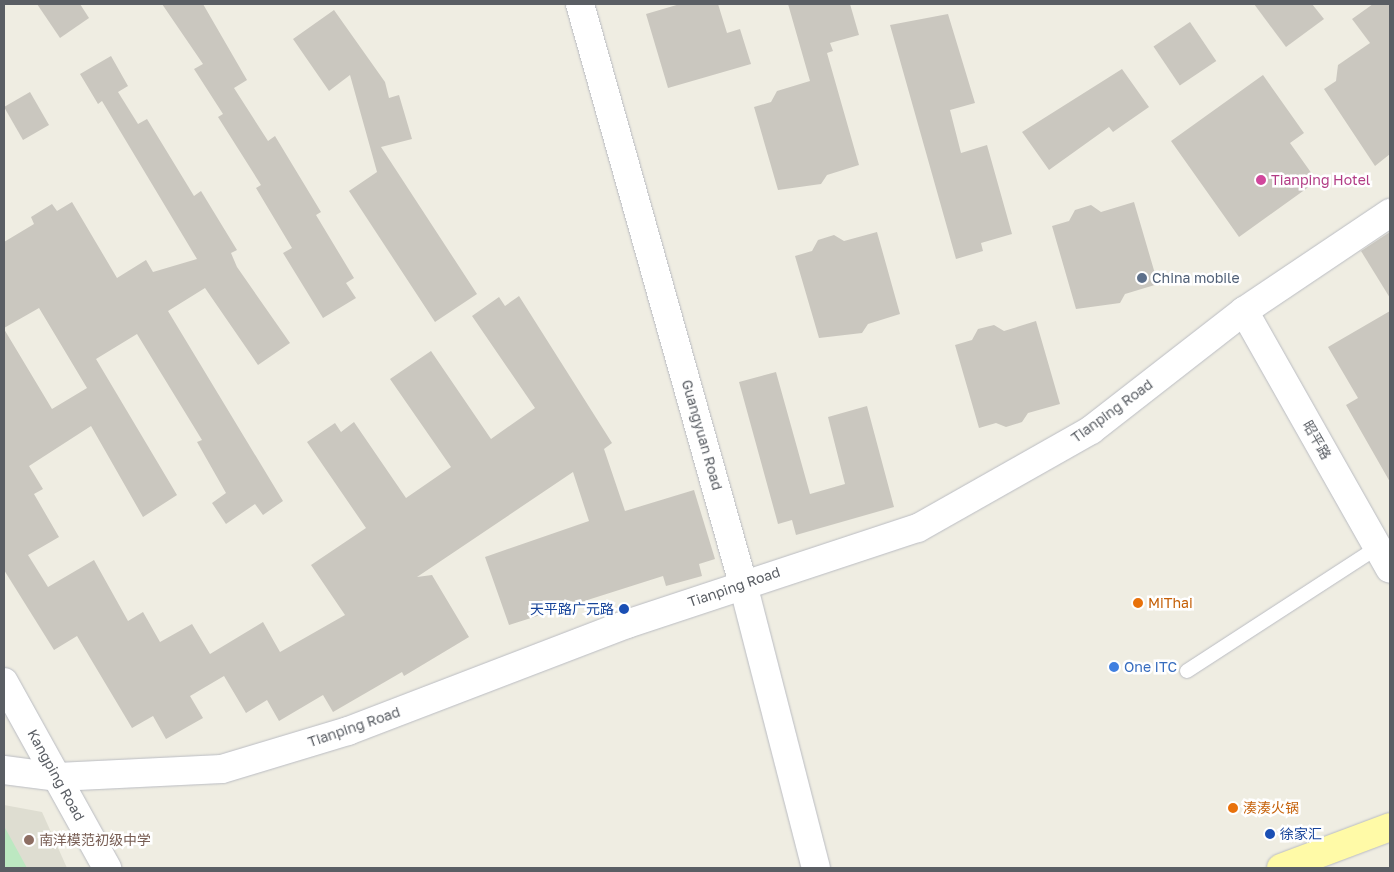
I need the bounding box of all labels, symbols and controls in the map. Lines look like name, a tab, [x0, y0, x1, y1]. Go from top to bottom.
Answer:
place label: Tianping Hotel	[1271, 172, 1370, 188]
marker: Tianping Hotel	[1255, 174, 1267, 186]
place label: China mobile	[1152, 270, 1240, 286]
marker: China mobile	[1136, 272, 1148, 284]
street label: Tianping Road	[1068, 376, 1156, 446]
street label: Guangyuan Road	[678, 378, 726, 492]
street label: 昭平路	[1299, 418, 1335, 462]
street label: Tianping Road	[686, 563, 782, 611]
place label: MiThai	[1148, 595, 1193, 611]
marker: MiThai	[1132, 597, 1144, 609]
place label: 天平路广元路	[530, 601, 614, 617]
marker: 天平路广元路	[618, 603, 630, 615]
place label: One ITC	[1124, 659, 1177, 675]
marker: One ITC	[1108, 661, 1120, 673]
street label: Tianping Road	[306, 703, 402, 751]
street label: Kangping Road	[24, 726, 88, 824]
place label: 湊湊火锅	[1243, 800, 1299, 816]
marker: 湊湊火锅	[1227, 802, 1239, 814]
place label: 徐家汇	[1280, 826, 1322, 842]
marker: 徐家汇	[1264, 828, 1276, 840]
place label: 南洋模范初级中学	[39, 832, 151, 848]
marker: 南洋模范初级中学	[23, 834, 35, 846]

